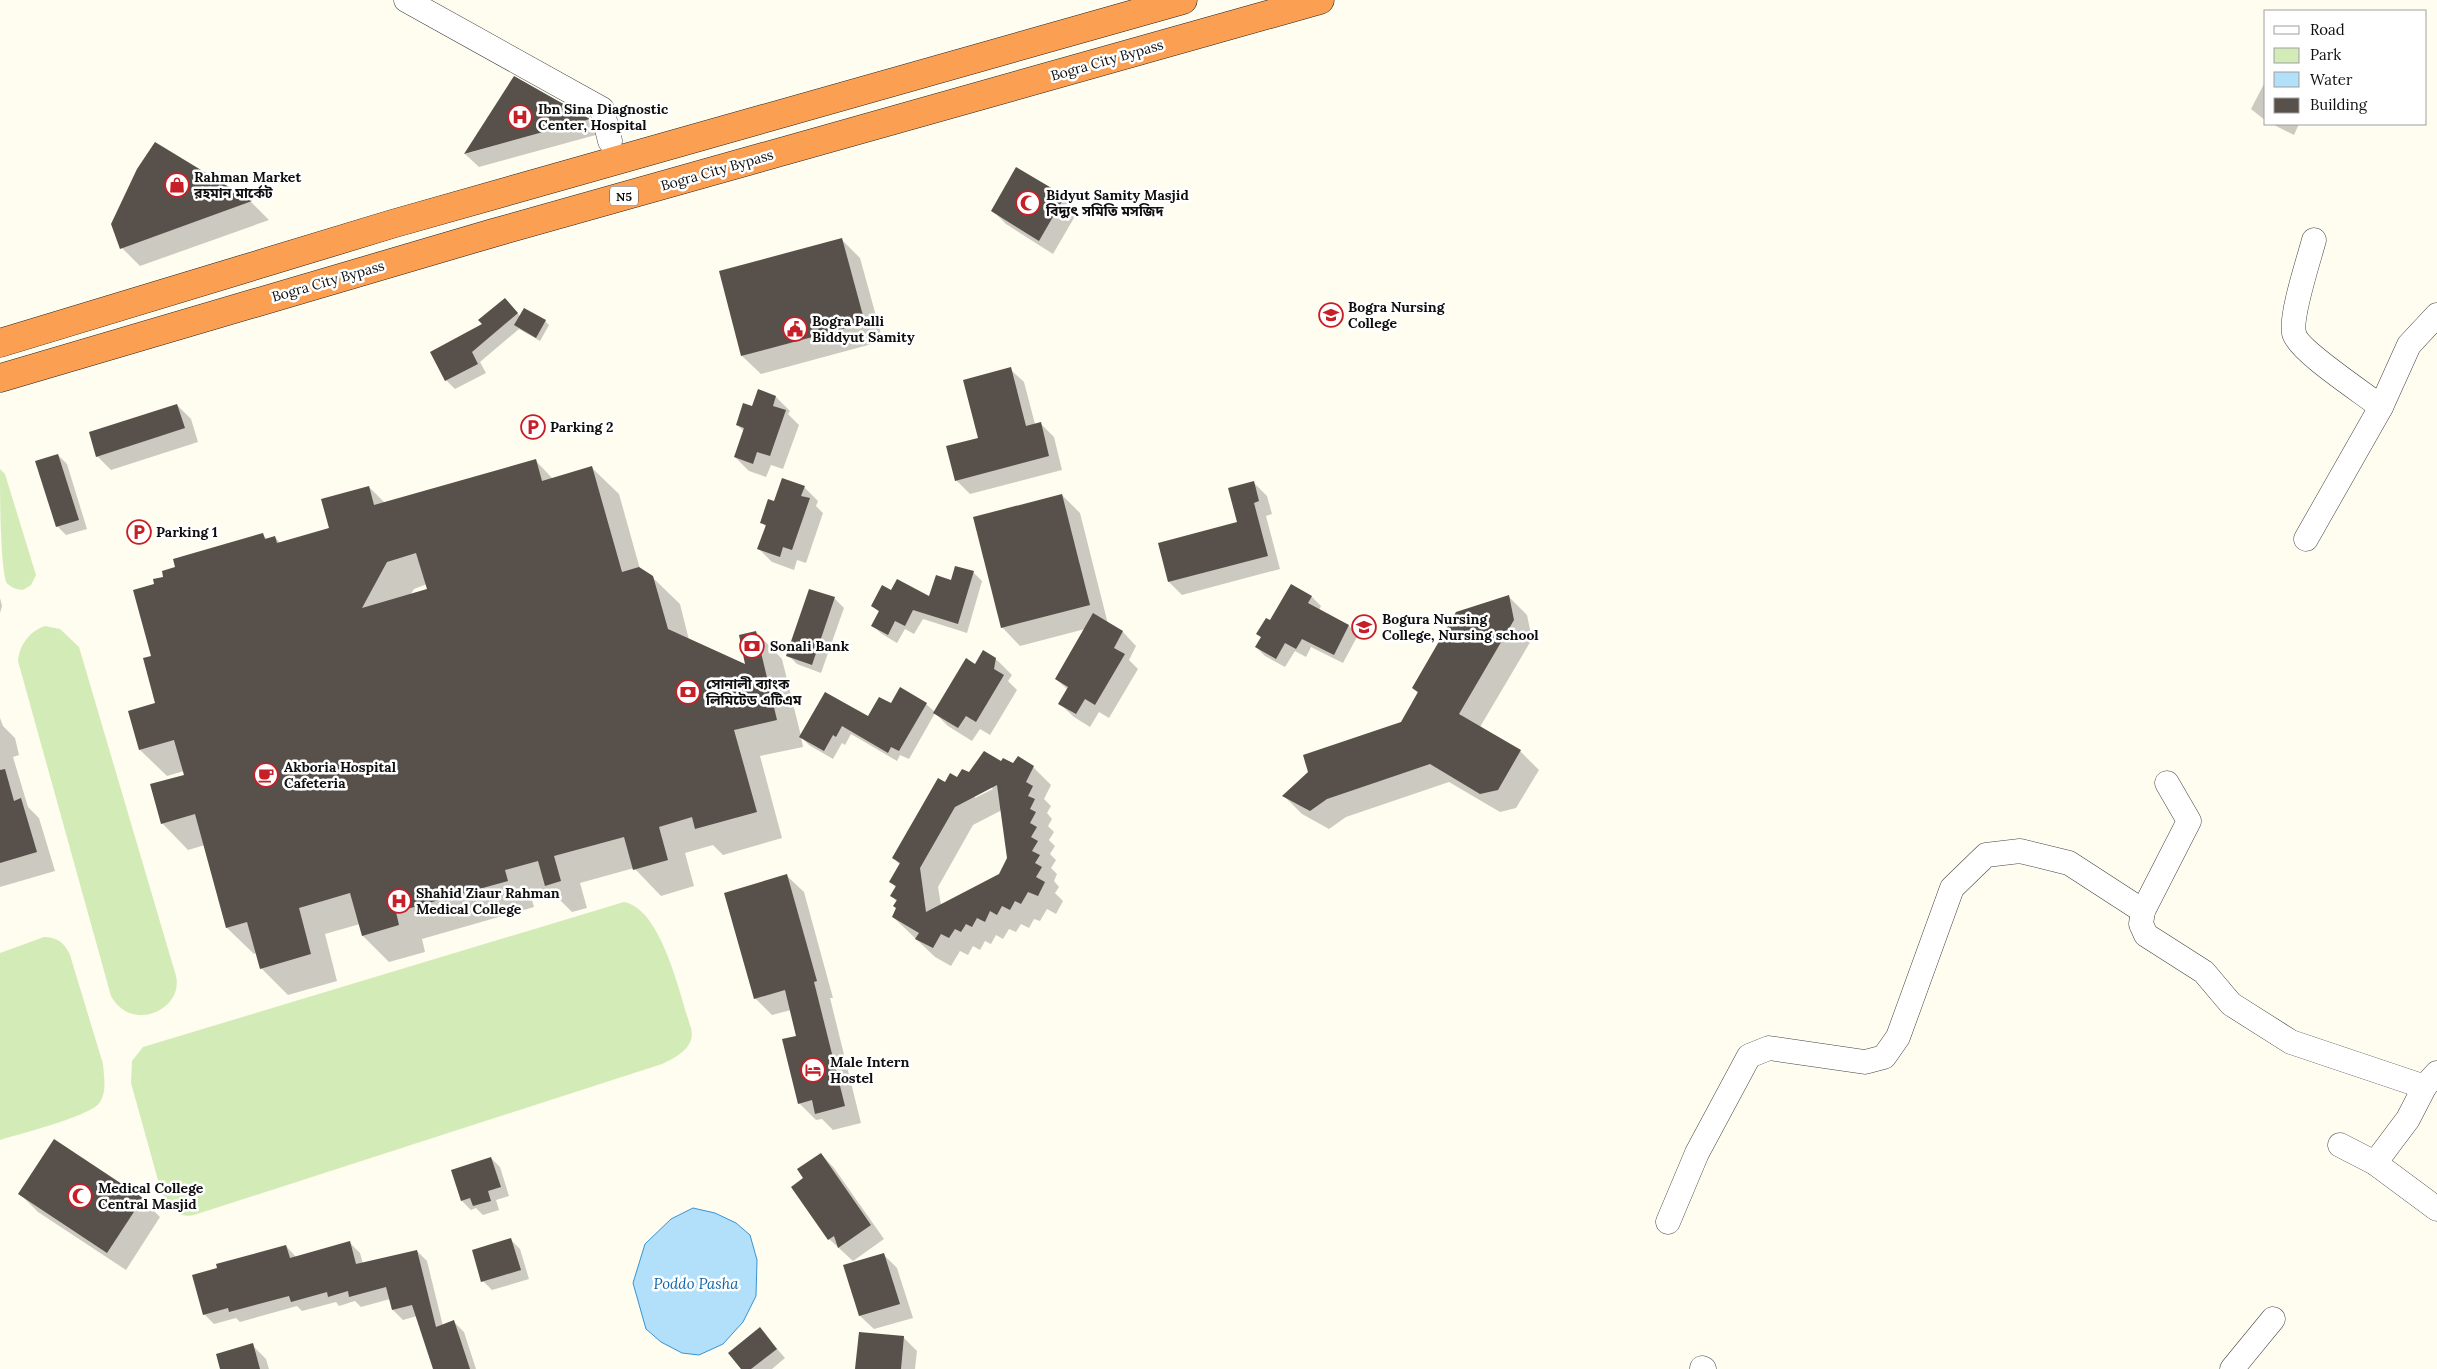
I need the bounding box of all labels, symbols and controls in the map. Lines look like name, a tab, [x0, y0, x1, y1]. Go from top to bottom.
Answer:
legend	[2264, 10, 2427, 125]
text: Road	[2310, 20, 2345, 39]
street label: Bogra City Bypass	[1049, 35, 1165, 85]
text: Park	[2310, 45, 2341, 64]
text: Water	[2310, 70, 2353, 89]
text: Building	[2310, 95, 2368, 114]
place label: Ibn Sina Diagnostic Center, Hospital	[538, 100, 669, 134]
hospital icon: Ibn Sina Diagnostic Center, Hospital	[507, 104, 533, 130]
street label: Bogra City Bypass	[659, 145, 775, 195]
place label: Rahman Market রহমান মার্কেট	[193, 168, 301, 202]
shop icon: Rahman Market রহমান মার্কেট	[164, 172, 190, 198]
place label: Bidyut Samity Masjid বিদ্যুৎ সমিতি মসজিদ	[1045, 186, 1189, 220]
road number: N5	[610, 187, 638, 206]
mosque icon: Bidyut Samity Masjid বিদ্যুৎ সমিতি মসজিদ	[1015, 190, 1041, 216]
street label: Bogra City Bypass	[270, 256, 386, 306]
place label: Bogra Nursing College	[1348, 298, 1446, 332]
school or university icon: Bogra Nursing College	[1318, 302, 1344, 328]
place label: Bogra Palli Biddyut Samity	[812, 312, 915, 346]
public building icon: Bogra Palli Biddyut Samity	[782, 316, 808, 342]
parking icon: Parking 2	[520, 414, 546, 440]
place label: Parking 2	[550, 418, 614, 436]
parking icon: Parking 1	[126, 519, 152, 545]
place label: Parking 1	[156, 523, 218, 541]
place label: Bogura Nursing College, Nursing school	[1382, 610, 1539, 644]
school or university icon: Bogura Nursing College, Nursing school	[1351, 614, 1377, 640]
bank icon: Sonali Bank	[739, 633, 765, 659]
place label: Sonali Bank	[770, 637, 850, 655]
place label: সোনালী ব্যাংক লিমিটেড এটিএম	[705, 675, 802, 709]
bank icon: সোনালী ব্যাংক লিমিটেড এটিএম	[675, 679, 701, 705]
place label: Akboria Hospital Cafeteria	[284, 758, 397, 792]
cafe icon: Akboria Hospital Cafeteria	[253, 762, 279, 788]
place label: Shahid Ziaur Rahman Medical College	[416, 884, 560, 918]
hospital icon: Shahid Ziaur Rahman Medical College	[386, 888, 412, 914]
place label: Male Intern Hostel	[830, 1053, 910, 1087]
hotel icon: Male Intern Hostel	[800, 1057, 826, 1083]
place label: Medical College Central Masjid	[98, 1179, 204, 1213]
mosque icon: Medical College Central Masjid	[67, 1183, 93, 1209]
water label: Poddo Pasha	[653, 1274, 739, 1293]

